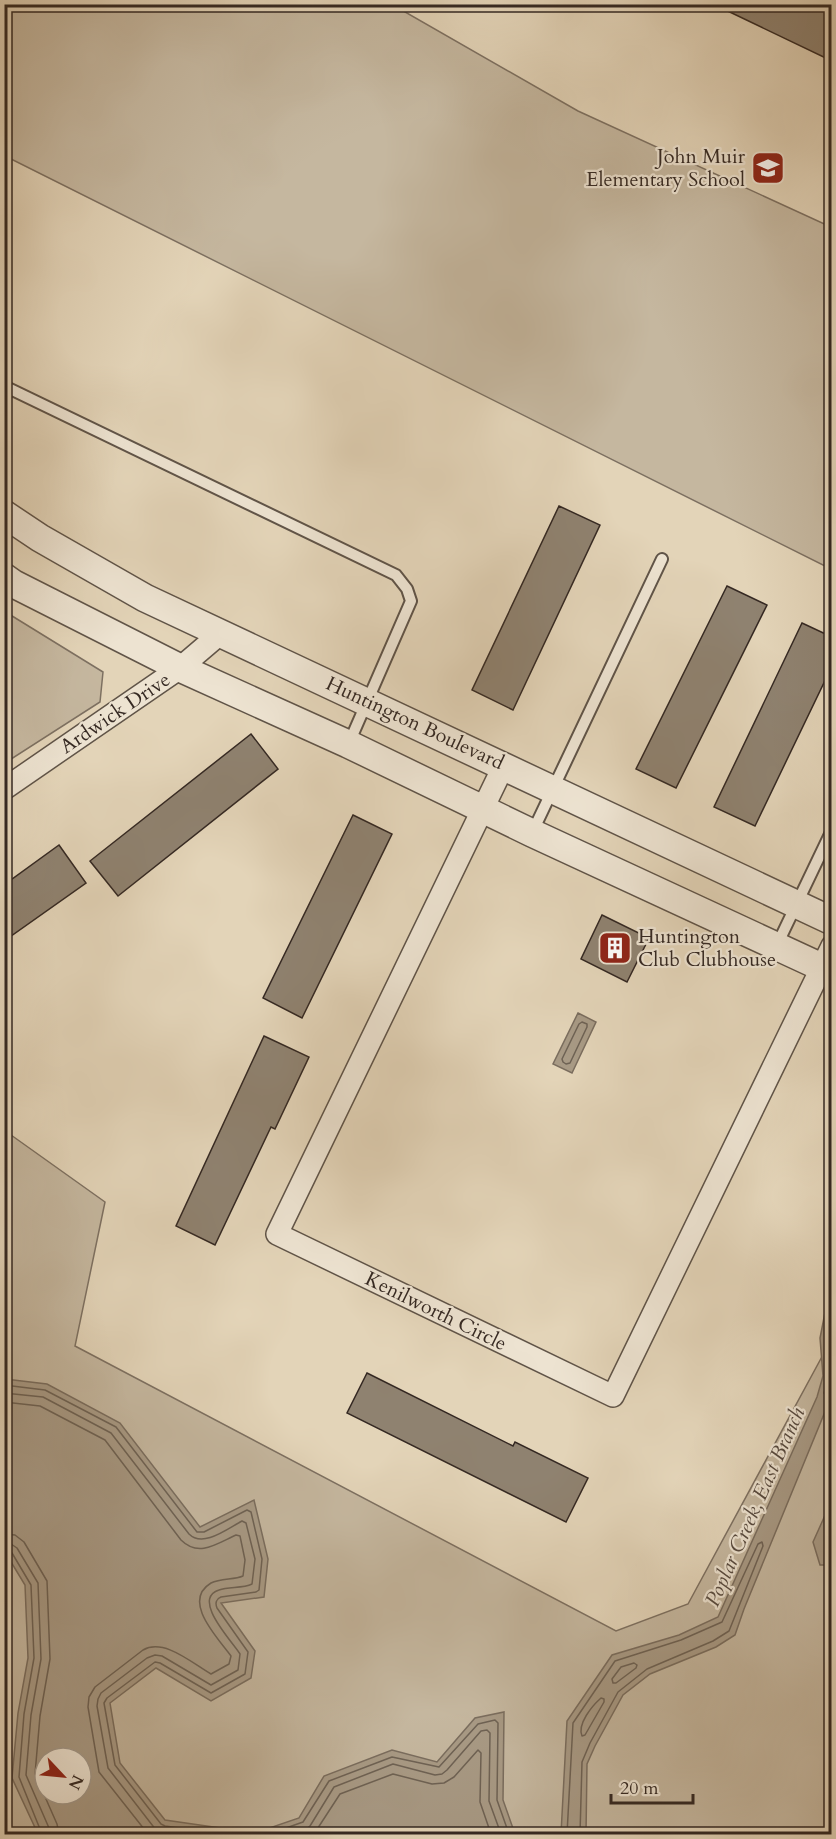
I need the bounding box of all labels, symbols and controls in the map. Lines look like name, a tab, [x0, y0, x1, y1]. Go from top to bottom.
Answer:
place label: John Muir Elementary School	[586, 143, 746, 193]
school or university icon: John Muir Elementary School	[750, 150, 786, 186]
street label: Ardwick Drive	[55, 666, 175, 760]
street label: Huntington Boulevard	[322, 670, 509, 776]
place label: Huntington Club Clubhouse	[638, 923, 776, 973]
building icon: Huntington Club Clubhouse	[597, 930, 633, 966]
street label: Kenilworth Circle	[361, 1265, 511, 1357]
water label: Poplar Creek, East Branch	[698, 1403, 812, 1611]
north arrow	[33, 1746, 93, 1806]
scale bar	[611, 1767, 694, 1805]
text: N	[63, 1771, 89, 1793]
text: 20 m	[620, 1776, 659, 1801]

